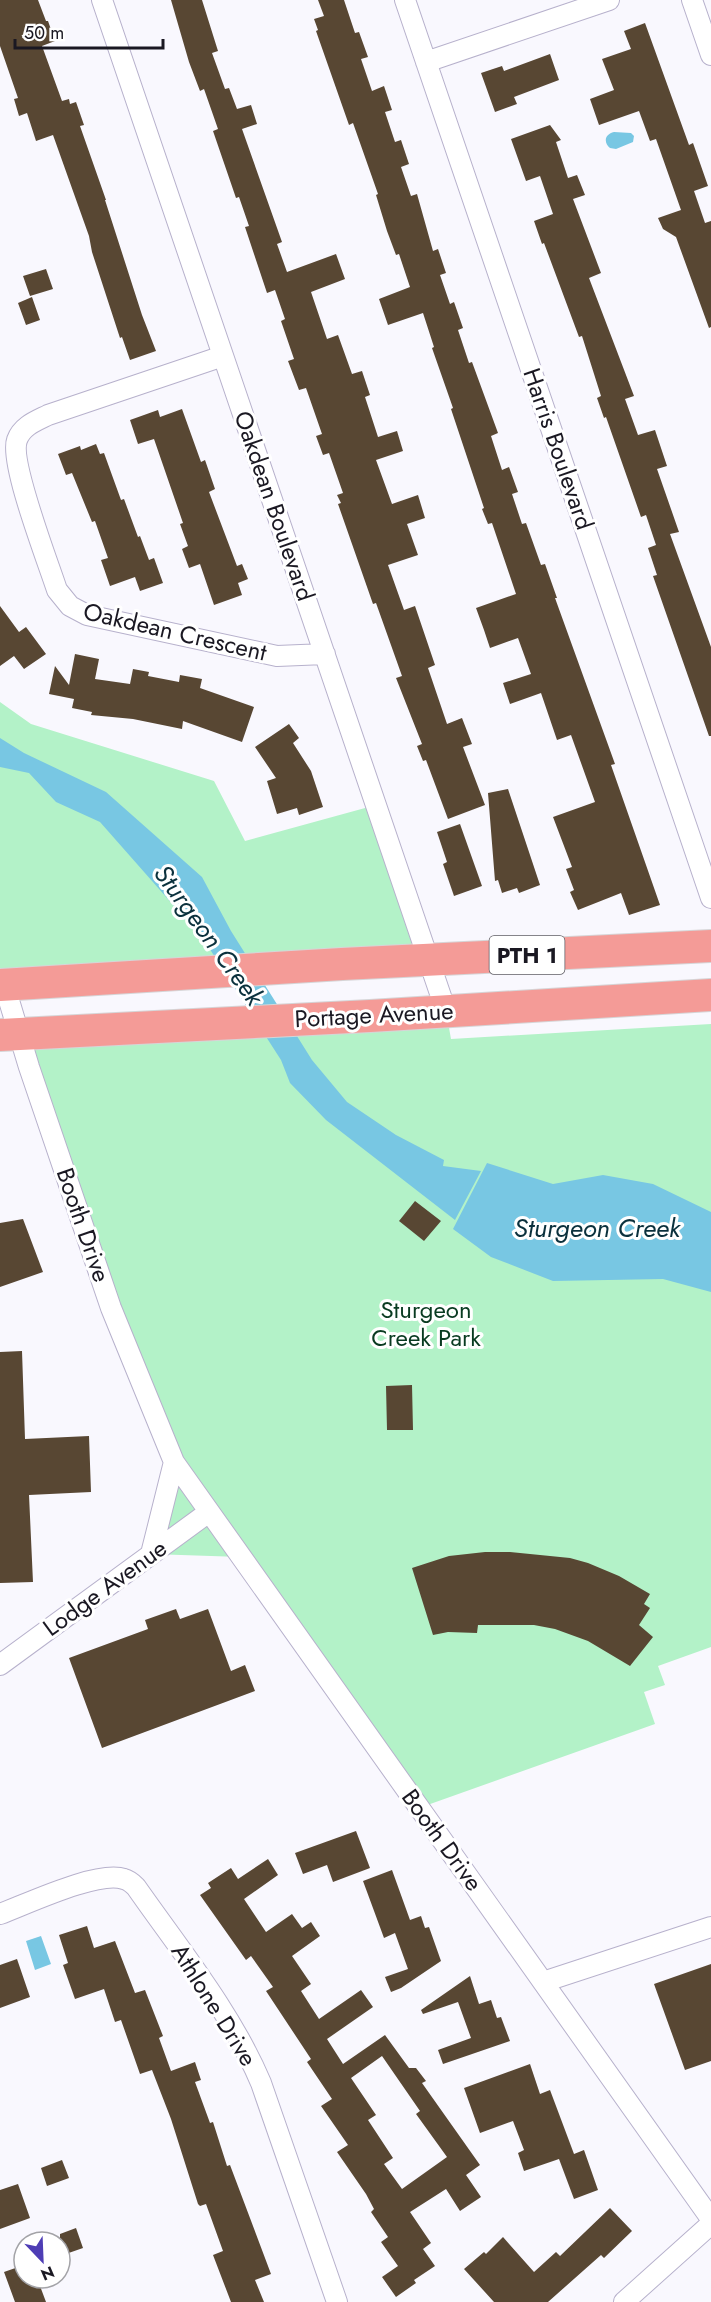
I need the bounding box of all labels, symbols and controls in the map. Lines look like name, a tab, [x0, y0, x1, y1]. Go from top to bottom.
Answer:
scale bar	[15, 12, 164, 50]
text: 50 m	[24, 20, 64, 46]
street label: Harris Boulevard	[514, 363, 603, 534]
street label: Oakdean Boulevard	[226, 406, 323, 606]
street label: Oakdean Crescent	[80, 593, 270, 670]
water label: Sturgeon Creek	[145, 857, 274, 1015]
road number: PTH 1	[490, 936, 564, 974]
street label: Portage Avenue	[294, 993, 454, 1036]
street label: Booth Drive	[48, 1163, 119, 1287]
water label: Sturgeon Creek	[514, 1209, 682, 1247]
park label: Sturgeon Creek Park	[371, 1292, 481, 1355]
street label: Lodge Avenue	[36, 1531, 174, 1645]
street label: Booth Drive	[393, 1781, 491, 1898]
street label: Athlone Drive	[163, 1937, 266, 2073]
north arrow	[12, 2230, 72, 2290]
text: N	[37, 2260, 58, 2286]

